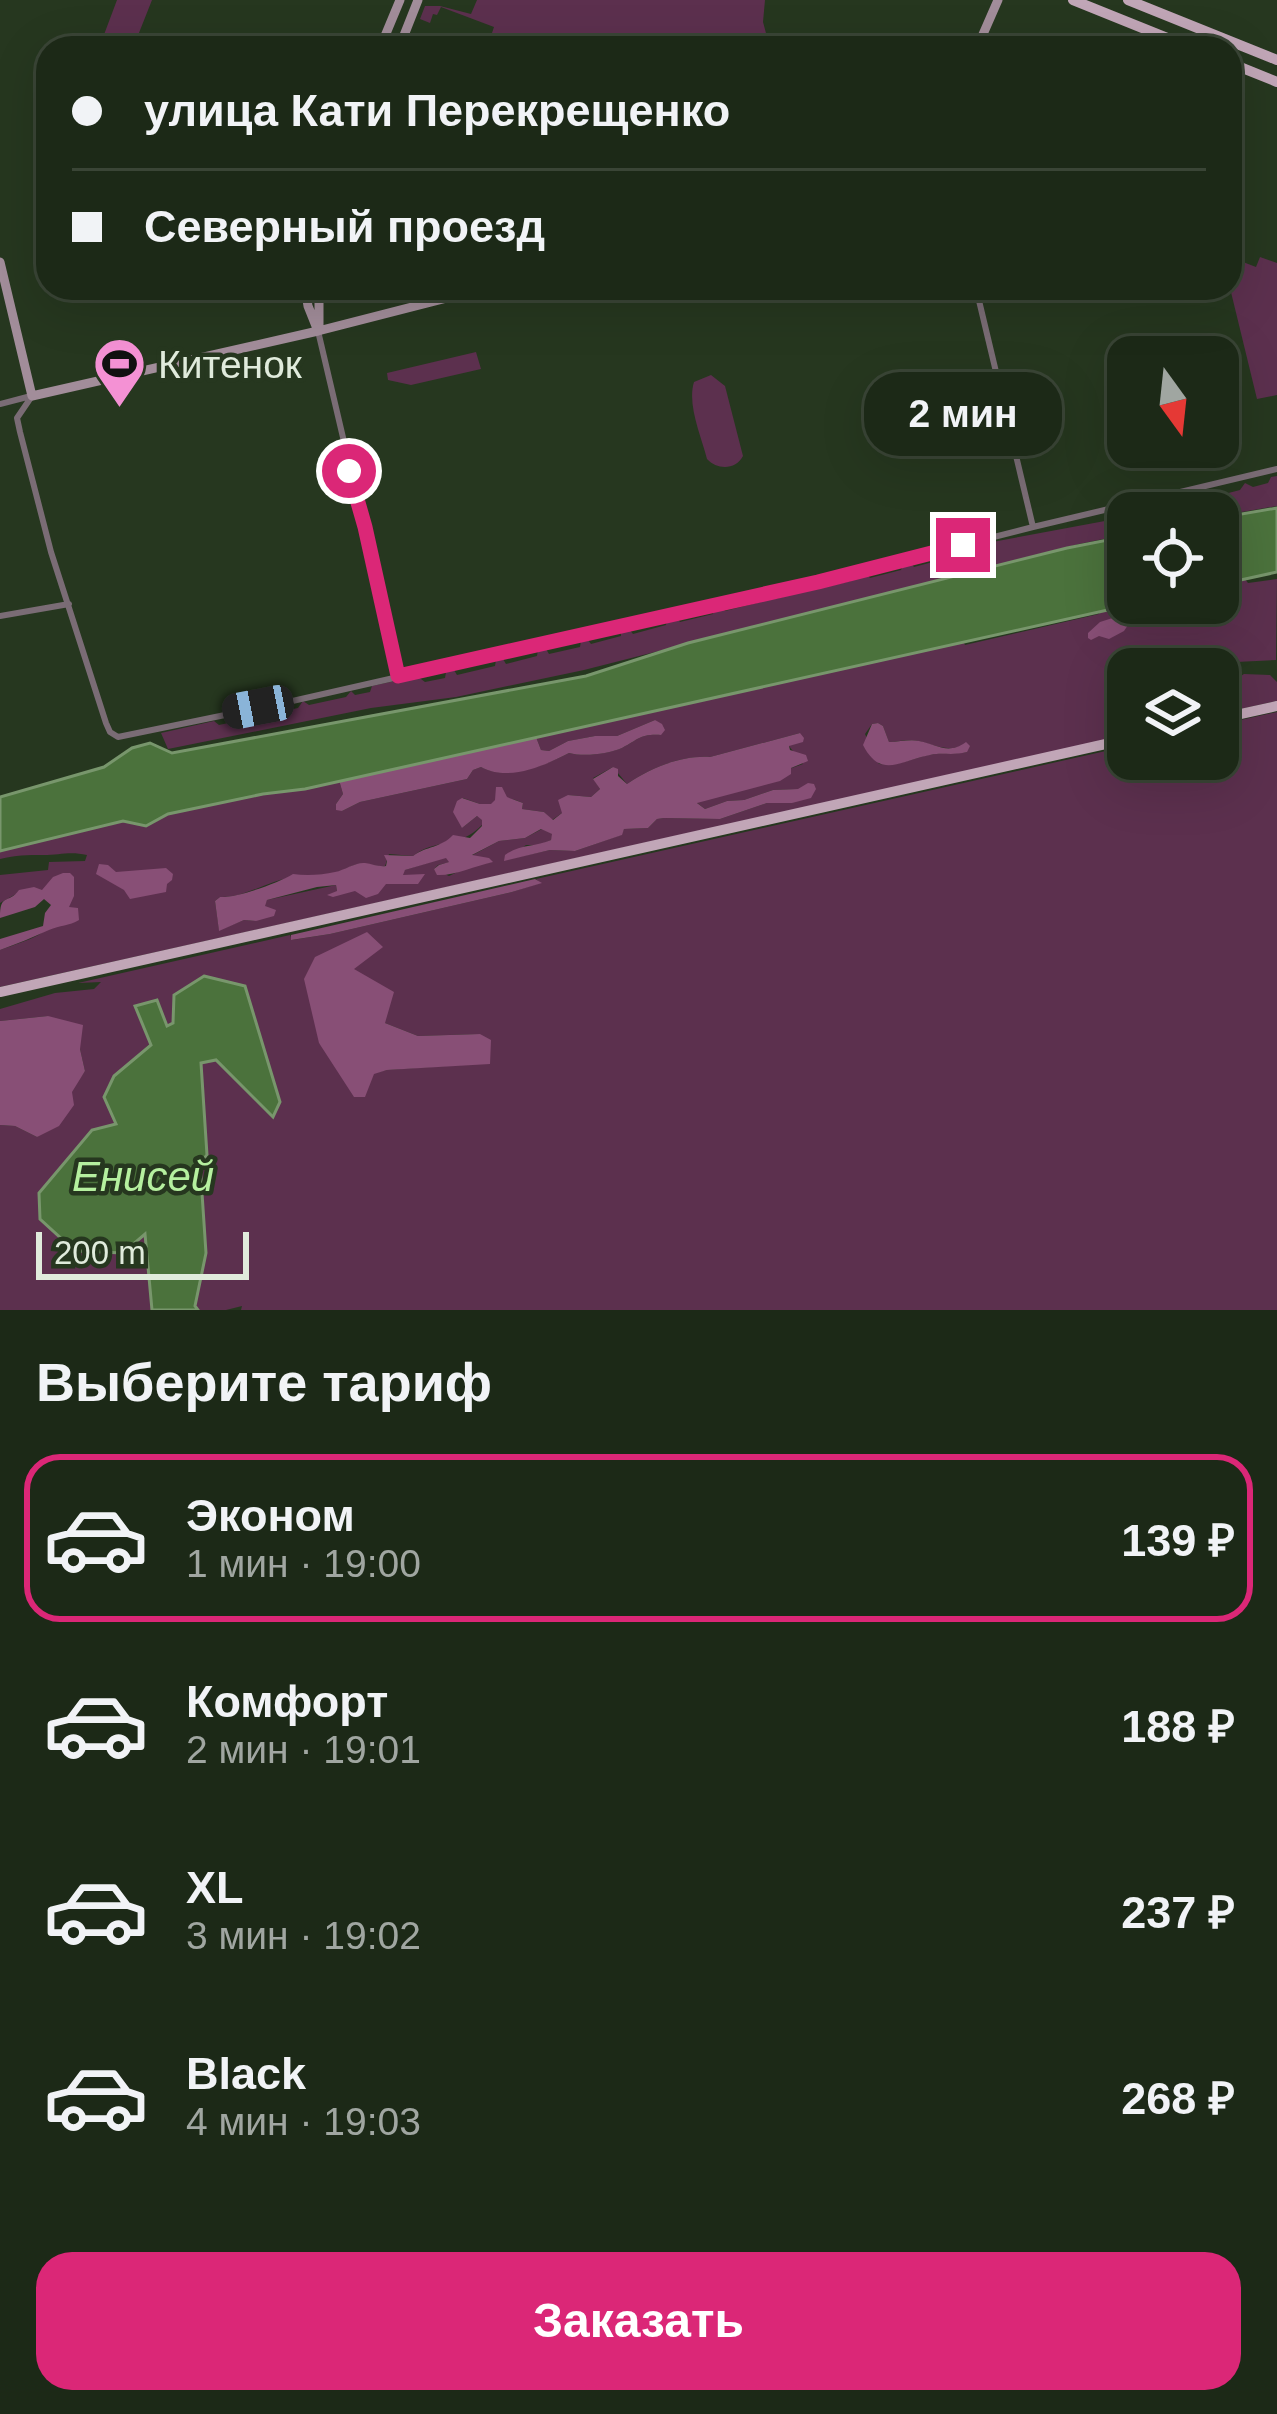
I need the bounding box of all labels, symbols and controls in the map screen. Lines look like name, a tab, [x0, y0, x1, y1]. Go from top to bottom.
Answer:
text: улица Кати Перекрещенко	[144, 85, 730, 136]
text: Северный проезд	[144, 201, 545, 252]
sports icon: Китенок	[91, 336, 147, 410]
north arrow	[1107, 336, 1239, 468]
map controls	[1107, 336, 1239, 780]
place label: Китенок	[158, 343, 303, 386]
callout: 2 мин	[864, 371, 1062, 455]
text: 2 мин	[909, 392, 1017, 435]
route start	[322, 444, 376, 498]
button: locate	[1107, 492, 1239, 624]
route end	[936, 518, 990, 572]
button: layers	[1107, 648, 1239, 780]
car	[219, 682, 297, 732]
water label: Енисей	[72, 1153, 214, 1200]
scale bar	[36, 1226, 249, 1279]
text: 200 m	[54, 1234, 146, 1271]
text: Выберите тариф	[36, 1352, 492, 1412]
icon: car	[42, 1484, 150, 1592]
text: Эконом	[186, 1490, 355, 1541]
text: 139 ₽	[1121, 1515, 1235, 1566]
text: 1 мин · 19:00	[186, 1542, 421, 1585]
icon: car	[42, 1670, 150, 1778]
text: Комфорт	[186, 1676, 388, 1727]
text: 188 ₽	[1121, 1701, 1235, 1752]
text: 2 мин · 19:01	[186, 1728, 421, 1771]
icon: car	[42, 1856, 150, 1964]
text: XL	[186, 1862, 244, 1913]
text: 237 ₽	[1121, 1887, 1235, 1938]
text: 3 мин · 19:02	[186, 1914, 421, 1957]
icon: car	[42, 2042, 150, 2150]
text: Black	[186, 2048, 306, 2099]
text: 268 ₽	[1121, 2073, 1235, 2124]
text: 4 мин · 19:03	[186, 2100, 421, 2143]
button: Заказать	[36, 2252, 1241, 2390]

